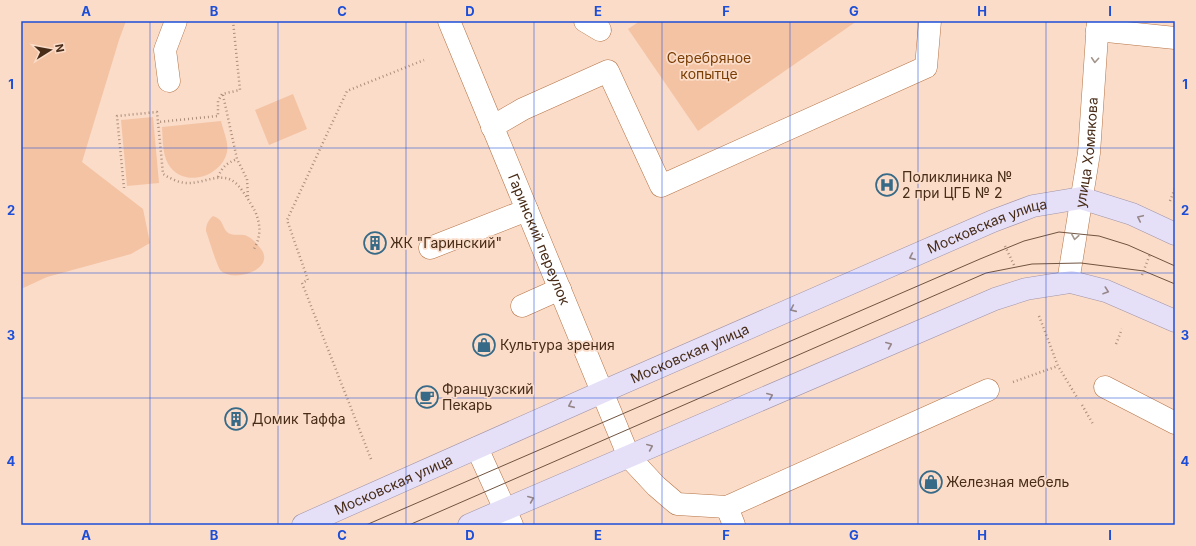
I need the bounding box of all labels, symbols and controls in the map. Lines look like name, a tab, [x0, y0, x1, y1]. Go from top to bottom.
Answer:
text: A	[81, 3, 91, 19]
text: B	[210, 3, 219, 19]
text: C	[337, 3, 347, 19]
text: D	[465, 3, 475, 19]
text: E	[594, 3, 602, 19]
text: F	[722, 3, 730, 19]
text: G	[849, 3, 859, 19]
text: H	[977, 3, 987, 19]
text: I	[1108, 3, 1112, 19]
north arrow	[30, 30, 70, 70]
text: N	[52, 43, 67, 54]
park label: Серебряное копытце	[667, 49, 751, 82]
one-way arrow	[1091, 57, 1099, 63]
text: 1	[8, 76, 14, 92]
text: 1	[1182, 76, 1188, 92]
street label: улица Хомякова	[1071, 97, 1101, 209]
place label: Поликлиника № 2 при ЦГБ № 2	[902, 168, 1012, 201]
street label: Гаринский переулок	[505, 171, 574, 307]
hospital icon: Поликлиника № 2 при ЦГБ № 2	[874, 172, 900, 198]
street label: Московская улица	[924, 195, 1048, 257]
text: 2	[7, 202, 15, 218]
text: 2	[1181, 202, 1189, 218]
one-way arrow	[1136, 215, 1144, 223]
building icon: ЖК "Гаринский"	[362, 230, 388, 256]
place label: ЖК "Гаринский"	[390, 234, 502, 251]
one-way arrow	[1071, 234, 1080, 240]
one-way arrow	[909, 252, 916, 260]
one-way arrow	[1102, 286, 1109, 295]
one-way arrow	[790, 304, 797, 312]
street label: Московская улица	[628, 320, 751, 387]
text: 3	[7, 327, 15, 343]
text: 3	[1181, 327, 1189, 343]
shop icon: Культура зрения	[471, 332, 497, 358]
place label: Культура зрения	[500, 336, 615, 353]
one-way arrow	[885, 341, 892, 349]
place label: Французский Пекарь	[442, 380, 533, 413]
cafe icon: Французский Пекарь	[414, 384, 440, 410]
one-way arrow	[765, 393, 773, 401]
one-way arrow	[568, 401, 575, 409]
building icon: Домик Таффа	[223, 406, 249, 432]
place label: Домик Таффа	[252, 410, 346, 427]
one-way arrow	[647, 444, 654, 452]
street label: Московская улица	[331, 451, 455, 518]
text: 4	[7, 453, 16, 469]
text: 4	[1181, 453, 1190, 469]
shop icon: Железная мебель	[918, 469, 944, 495]
place label: Железная мебель	[946, 473, 1070, 490]
one-way arrow	[526, 496, 534, 504]
text: A	[81, 527, 91, 543]
text: B	[210, 527, 219, 543]
text: C	[337, 527, 347, 543]
text: D	[465, 527, 475, 543]
text: E	[594, 527, 602, 543]
text: F	[722, 527, 730, 543]
text: G	[849, 527, 859, 543]
text: H	[977, 527, 987, 543]
text: I	[1108, 527, 1112, 543]

